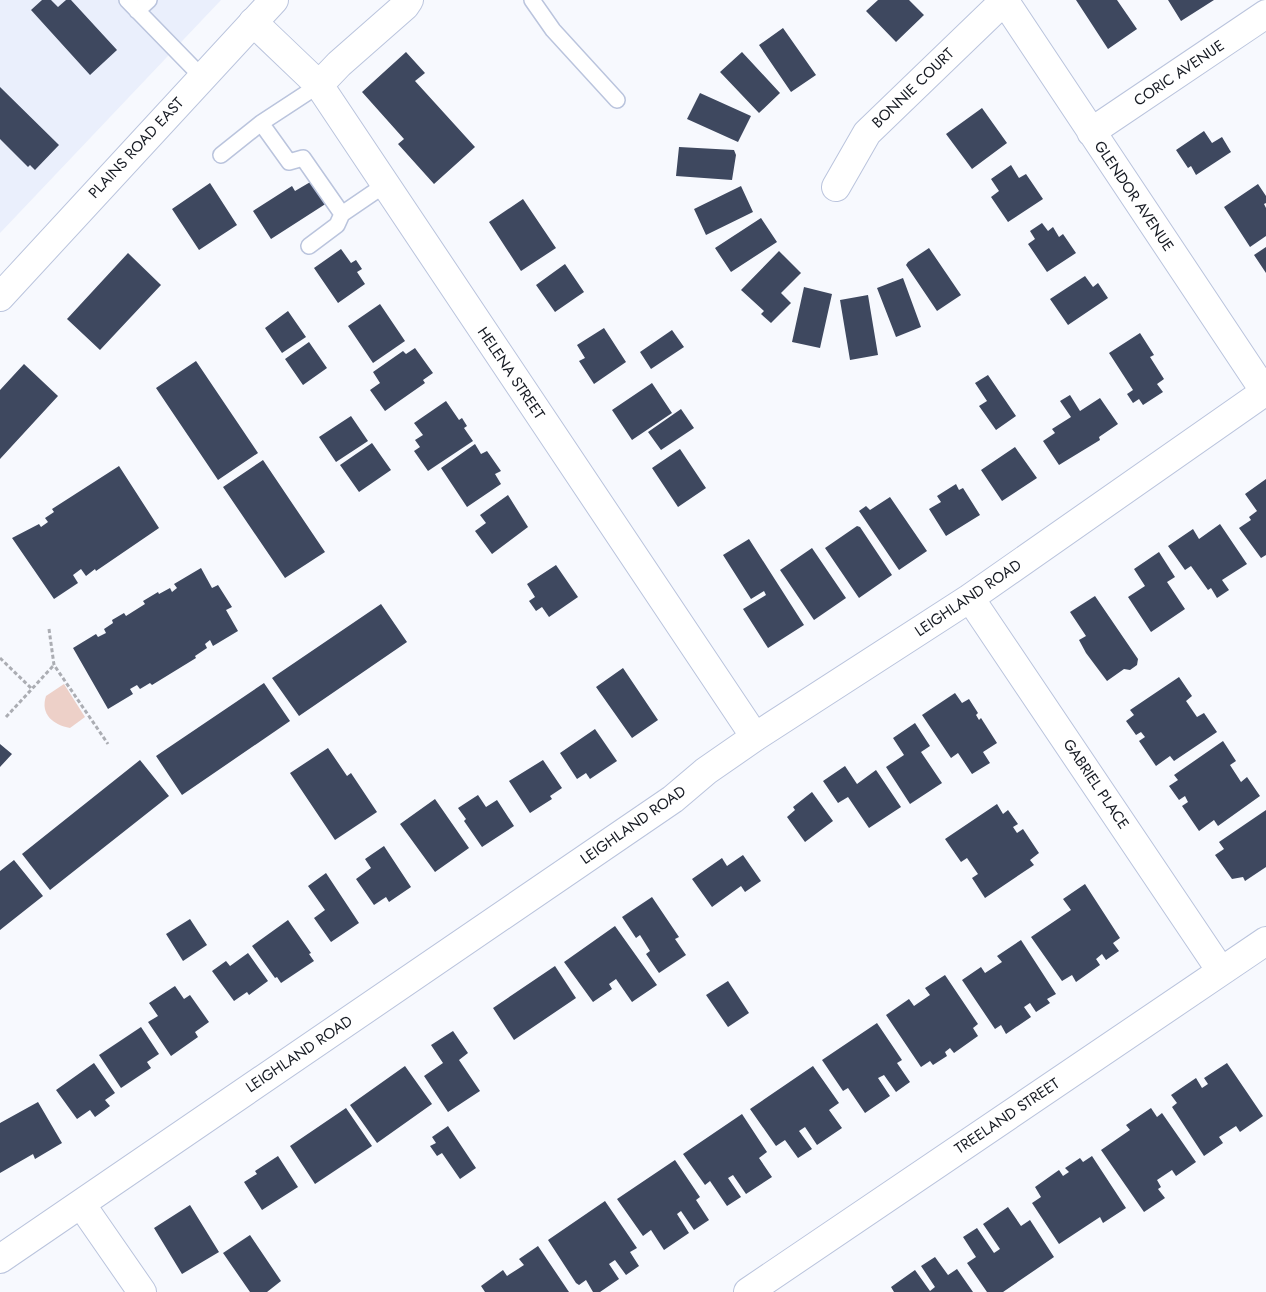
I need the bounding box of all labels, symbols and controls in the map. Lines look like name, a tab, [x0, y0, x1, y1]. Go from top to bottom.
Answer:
street label: CORIC AVENUE	[1129, 35, 1229, 111]
street label: BONNIE COURT	[867, 43, 959, 133]
street label: PLAINS ROAD EAST	[83, 93, 189, 203]
street label: GLENDOR AVENUE	[1089, 136, 1179, 256]
street label: HELENA STREET	[472, 322, 550, 424]
street label: LEIGHLAND ROAD	[910, 554, 1026, 642]
street label: GABRIEL PLACE	[1058, 735, 1134, 833]
street label: LEIGHLAND ROAD	[576, 780, 690, 870]
street label: LEIGHLAND ROAD	[241, 1010, 357, 1098]
street label: TREELAND STREET	[950, 1073, 1064, 1159]

